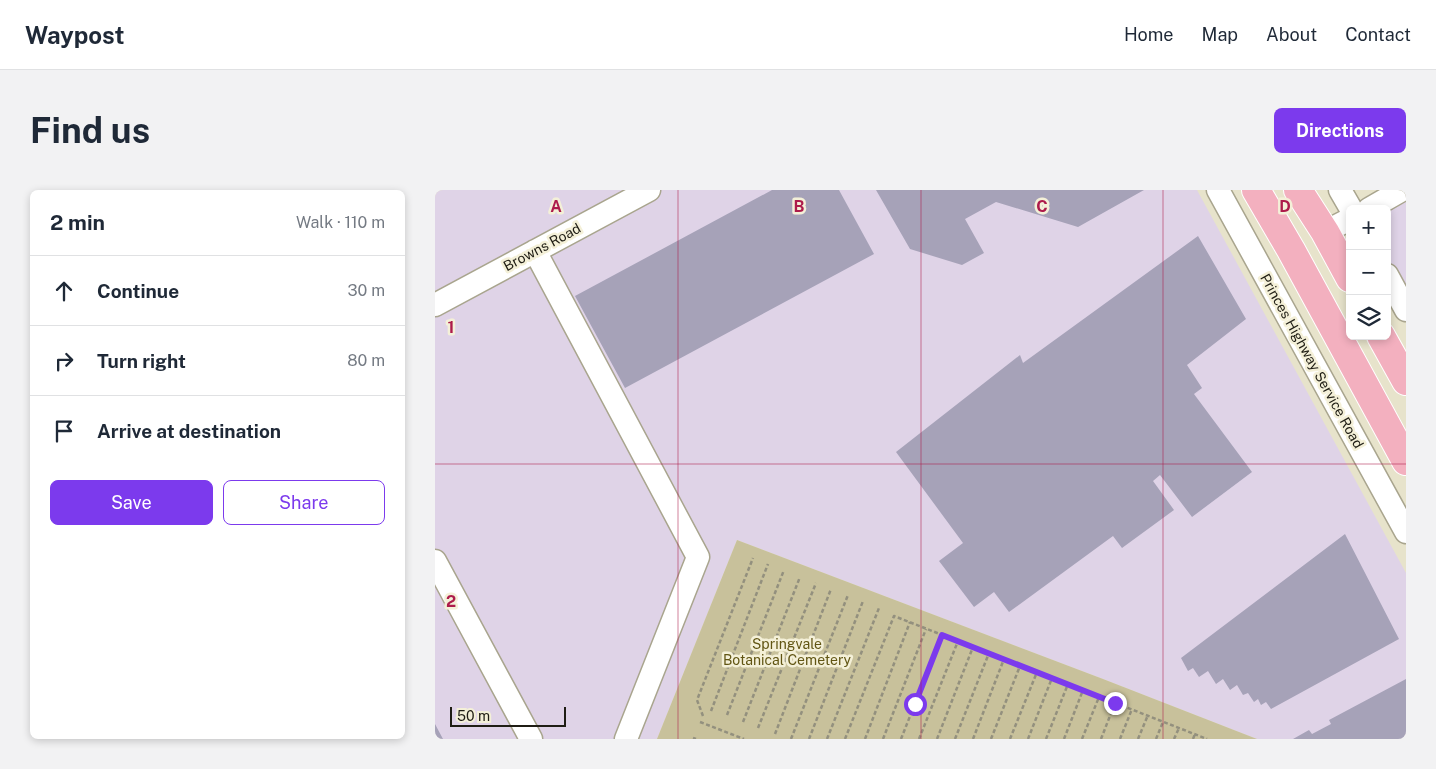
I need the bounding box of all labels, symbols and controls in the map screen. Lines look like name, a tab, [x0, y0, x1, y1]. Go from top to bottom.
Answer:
text: Waypost	[25, 21, 125, 49]
text: Home	[1124, 24, 1174, 45]
text: Map	[1202, 24, 1238, 45]
text: About	[1266, 24, 1317, 45]
text: Contact	[1345, 24, 1411, 45]
button: Directions	[1274, 108, 1406, 153]
text: Find us	[30, 110, 150, 151]
text: A	[550, 197, 562, 216]
text: B	[794, 197, 805, 216]
text: C	[1036, 197, 1048, 216]
text: D	[1279, 197, 1291, 216]
map controls	[1346, 205, 1391, 340]
button: +	[1346, 205, 1391, 250]
text: 2 min	[50, 210, 105, 235]
text: Walk · 110 m	[296, 213, 385, 232]
street label: Browns Road	[501, 220, 583, 274]
button: −	[1346, 250, 1391, 295]
street label: Princes Highway Service Road	[1257, 271, 1367, 451]
icon: ahead	[50, 277, 78, 305]
text: Continue	[97, 280, 179, 302]
text: 30 m	[348, 281, 385, 300]
button: layers	[1346, 295, 1391, 340]
text: 1	[448, 318, 454, 337]
icon: right	[50, 347, 78, 375]
text: Turn right	[97, 350, 186, 372]
text: 80 m	[347, 351, 385, 370]
icon: arrive	[50, 417, 78, 445]
text: Arrive at destination	[97, 420, 281, 442]
button: Save	[50, 480, 213, 525]
button: Share	[223, 480, 385, 525]
text: 2	[446, 592, 456, 611]
park label: Springvale Botanical Cemetery	[723, 636, 852, 668]
route end	[1104, 692, 1127, 715]
route start	[904, 693, 927, 716]
scale bar	[450, 704, 566, 727]
text: 50 m	[457, 708, 490, 724]

